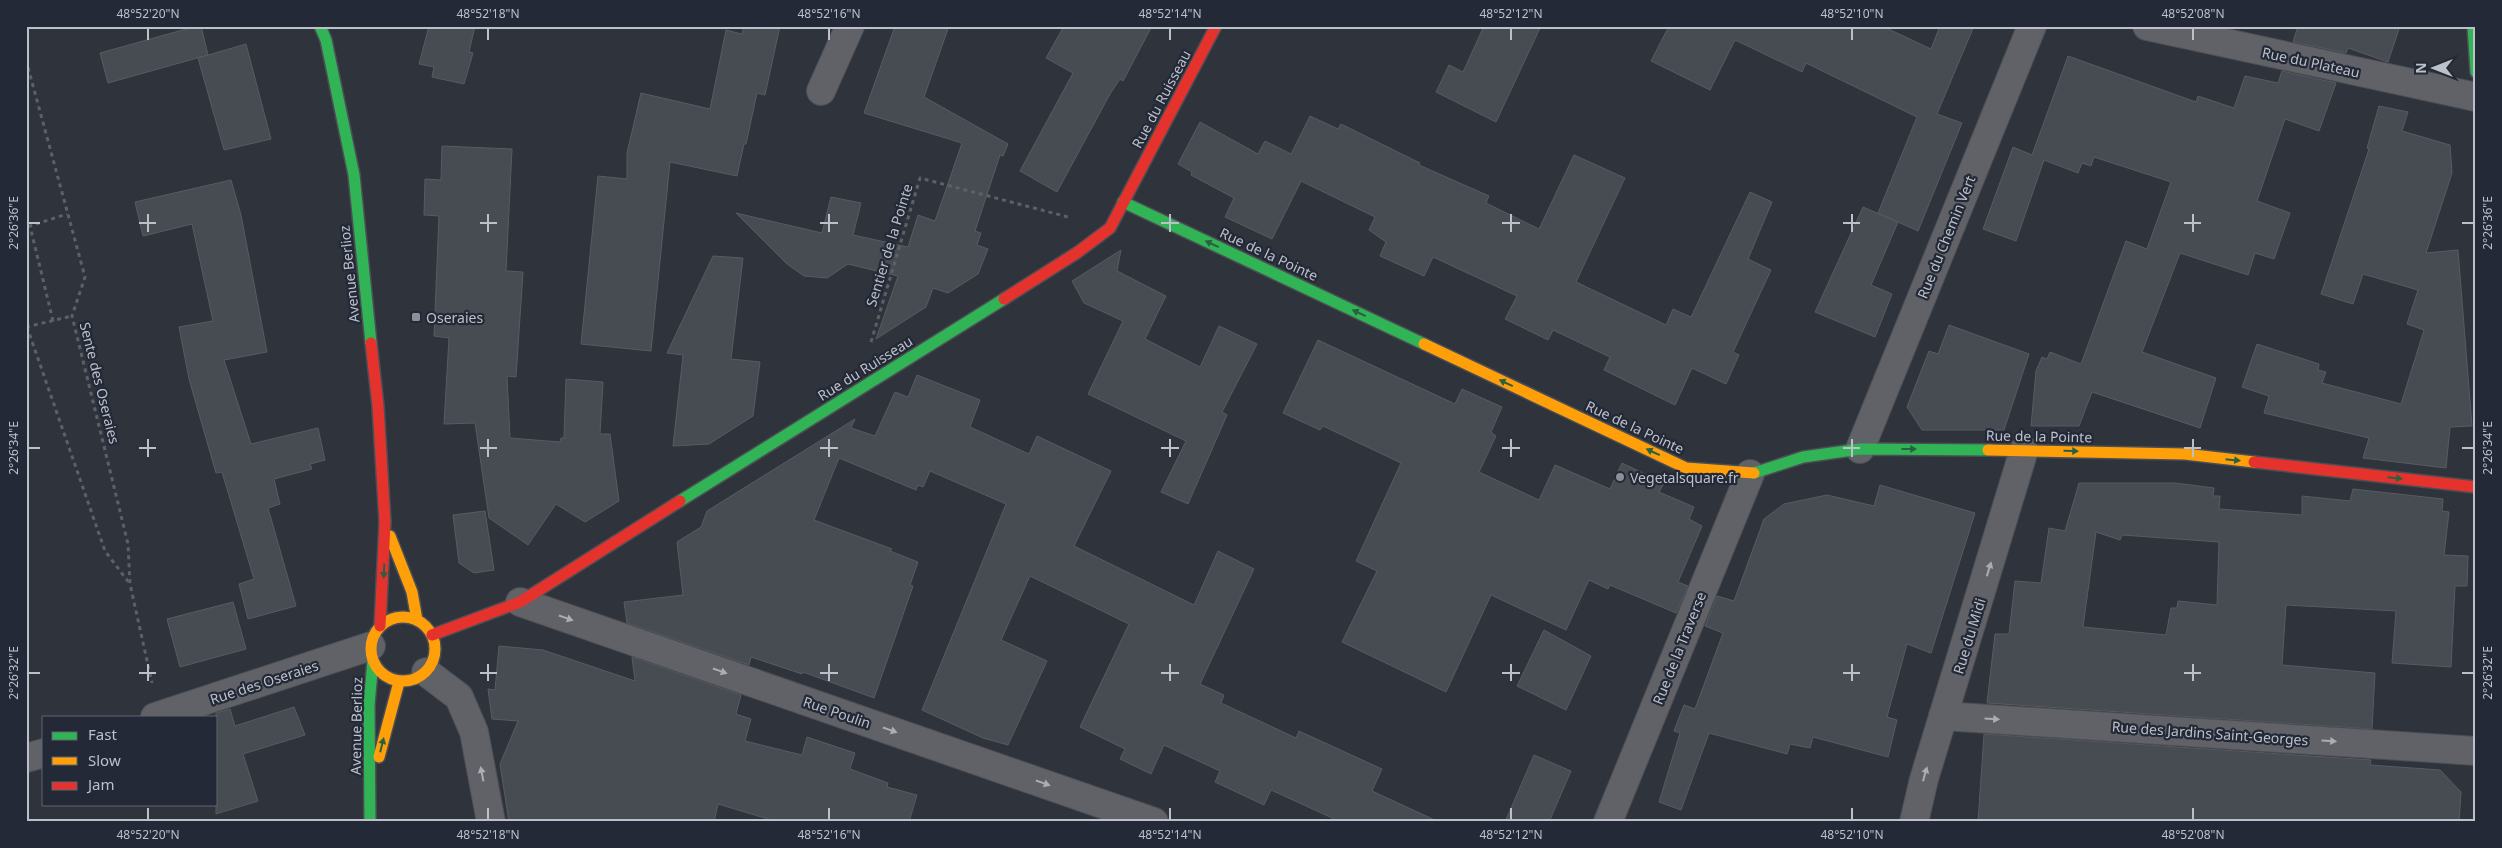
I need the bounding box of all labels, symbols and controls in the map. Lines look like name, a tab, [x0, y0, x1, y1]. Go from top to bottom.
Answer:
text: 48°52'20"N	[116, 5, 180, 22]
text: 48°52'18"N	[456, 5, 520, 22]
text: 48°52'16"N	[797, 5, 861, 22]
text: 48°52'14"N	[1138, 5, 1202, 22]
text: 48°52'12"N	[1479, 5, 1543, 22]
text: 48°52'10"N	[1820, 5, 1884, 22]
text: 48°52'08"N	[2161, 5, 2225, 22]
street label: Rue du Plateau	[2261, 42, 2361, 82]
north arrow	[2410, 42, 2460, 92]
street label: Rue du Ruisseau	[1127, 47, 1195, 151]
text: N	[2411, 62, 2430, 74]
street label: Rue du Chemin Vert	[1913, 173, 1979, 301]
street label: Sentier de la Pointe	[861, 181, 917, 309]
text: 2°26'36"E	[5, 196, 22, 250]
text: 2°26'36"E	[2479, 196, 2496, 250]
street label: Rue de la Pointe	[1217, 223, 1321, 285]
street label: Avenue Berlioz	[334, 224, 364, 324]
one-way arrow	[1205, 240, 1219, 248]
place label: Oseraies	[426, 308, 483, 327]
one-way arrow	[1352, 309, 1366, 317]
marker: Oseraies	[410, 311, 422, 323]
street label: Sente des Oseraies	[76, 320, 124, 446]
street label: Rue du Ruisseau	[814, 331, 916, 405]
one-way arrow	[1499, 379, 1513, 387]
street label: Rue de la Pointe	[1583, 396, 1687, 458]
text: 2°26'34"E	[5, 421, 22, 475]
text: 2°26'34"E	[2479, 421, 2496, 475]
street label: Rue de la Pointe	[1986, 426, 2092, 446]
one-way arrow	[1901, 445, 1917, 453]
one-way arrow	[2063, 447, 2079, 455]
one-way arrow	[1646, 448, 1660, 456]
one-way arrow	[2226, 456, 2242, 464]
place label: Vegetalsquare.fr	[1630, 468, 1739, 487]
marker: Vegetalsquare.fr	[1614, 471, 1626, 483]
one-way arrow	[2387, 474, 2403, 482]
one-way arrow	[1986, 561, 1994, 576]
one-way arrow	[380, 563, 388, 579]
street label: Rue de la Traverse	[1648, 589, 1710, 707]
street label: Rue du Midi	[1948, 596, 1990, 676]
one-way arrow	[559, 614, 574, 622]
text: 2°26'32"E	[5, 646, 22, 700]
text: 2°26'32"E	[2479, 646, 2496, 700]
street label: Rue des Oseraies	[207, 655, 321, 708]
one-way arrow	[712, 668, 727, 675]
street label: Avenue Berlioz	[346, 677, 366, 775]
street label: Rue Poulin	[801, 692, 873, 732]
one-way arrow	[1984, 715, 2000, 723]
legend	[42, 716, 218, 806]
street label: Rue des Jardins Saint-Georges	[2111, 717, 2309, 749]
text: Fast	[88, 724, 117, 744]
one-way arrow	[883, 726, 898, 734]
one-way arrow	[2321, 737, 2337, 745]
one-way arrow	[378, 738, 386, 753]
text: Slow	[88, 750, 121, 770]
one-way arrow	[478, 766, 486, 781]
one-way arrow	[1922, 767, 1930, 782]
text: Jam	[86, 774, 115, 794]
one-way arrow	[1036, 780, 1051, 787]
text: 48°52'20"N	[116, 826, 180, 843]
text: 48°52'18"N	[456, 826, 520, 843]
text: 48°52'16"N	[797, 826, 861, 843]
text: 48°52'14"N	[1138, 826, 1202, 843]
text: 48°52'12"N	[1479, 826, 1543, 843]
text: 48°52'10"N	[1820, 826, 1884, 843]
text: 48°52'08"N	[2161, 826, 2225, 843]

